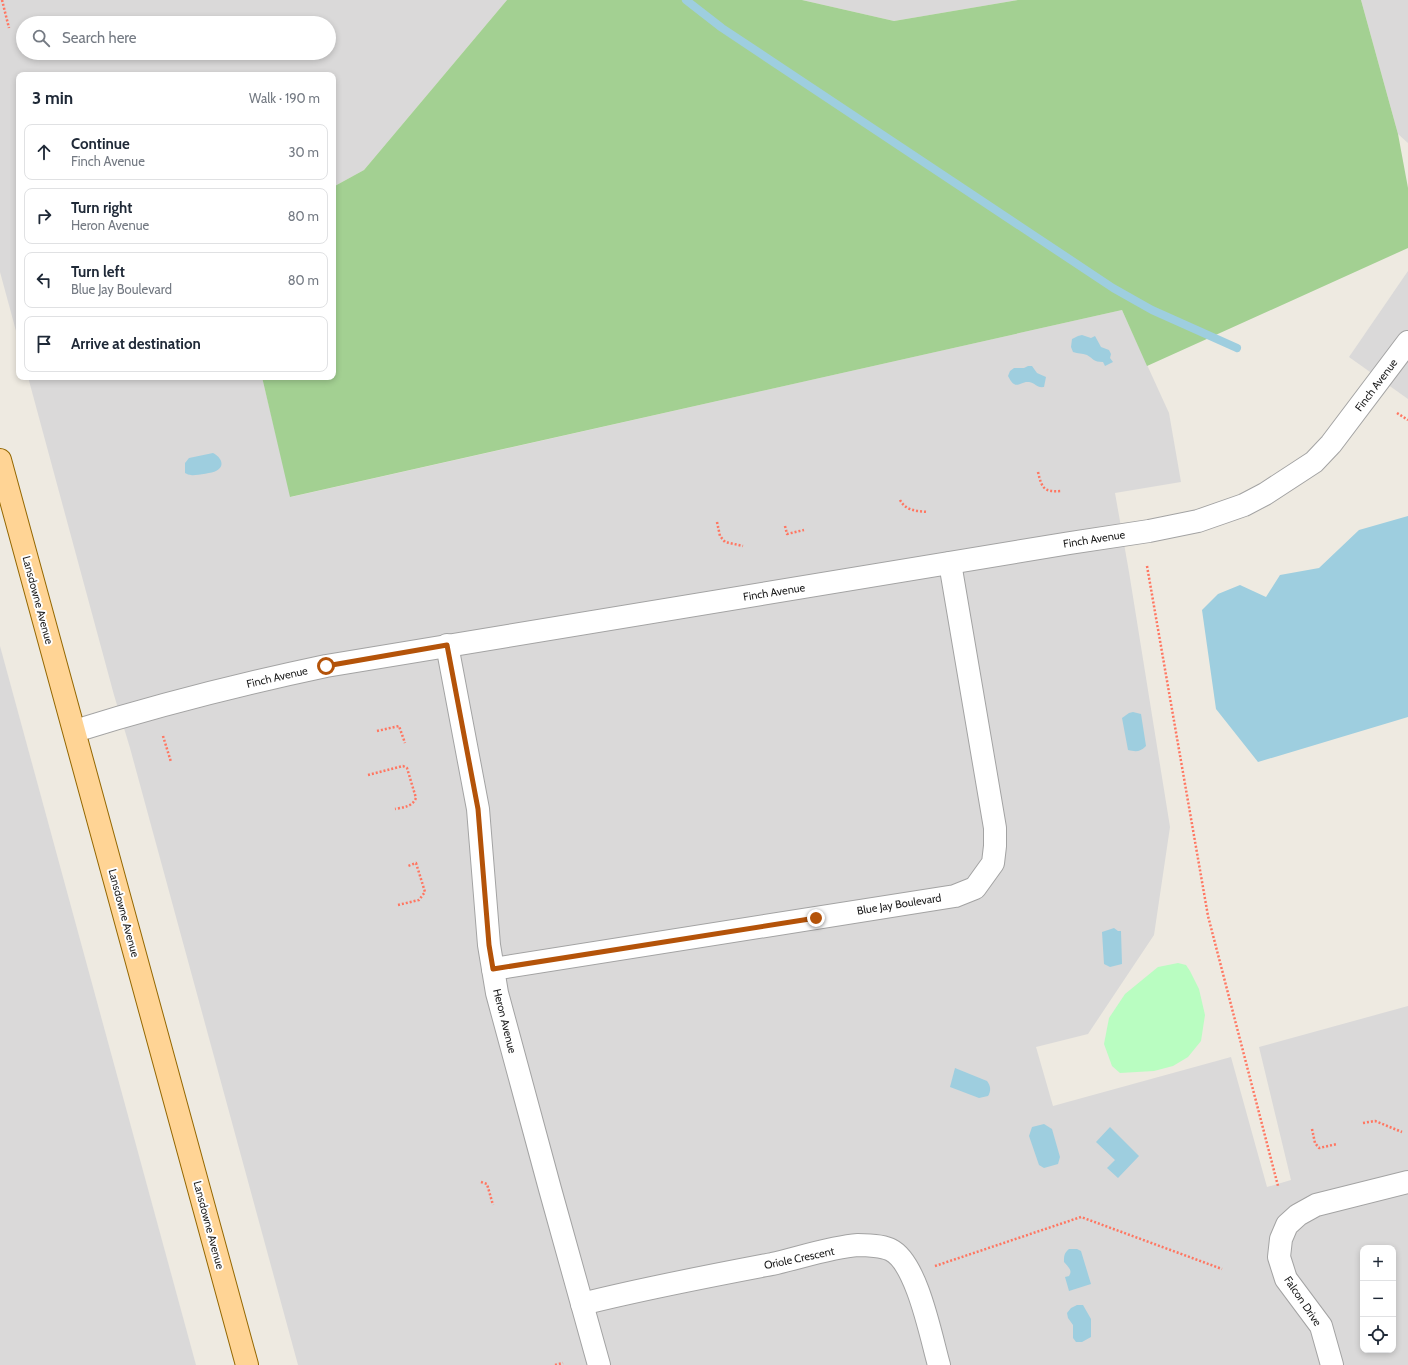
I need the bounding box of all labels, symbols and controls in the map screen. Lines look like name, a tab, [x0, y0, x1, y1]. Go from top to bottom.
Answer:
search box	[16, 16, 336, 60]
icon: search	[30, 27, 52, 49]
text: Search here	[62, 29, 137, 47]
text: 3 min	[32, 88, 73, 108]
text: Walk · 190 m	[249, 90, 320, 106]
text: Continue	[71, 135, 130, 153]
icon: ahead	[33, 141, 55, 163]
text: 30 m	[289, 144, 319, 160]
text: Finch Avenue	[71, 153, 145, 169]
text: Turn right	[71, 199, 132, 217]
icon: right	[33, 205, 55, 227]
text: 80 m	[288, 208, 319, 224]
text: Heron Avenue	[71, 217, 149, 233]
text: Turn left	[71, 263, 125, 281]
icon: left	[33, 269, 55, 291]
text: 80 m	[288, 272, 319, 288]
text: Blue Jay Boulevard	[71, 281, 172, 297]
icon: arrive	[33, 333, 55, 355]
text: Arrive at destination	[71, 335, 201, 353]
street label: Finch Avenue	[1352, 356, 1401, 414]
street label: Finch Avenue	[1062, 527, 1126, 551]
street label: Lansdowne Avenue	[19, 554, 57, 646]
street label: Finch Avenue	[742, 580, 806, 604]
route start	[317, 657, 335, 675]
street label: Finch Avenue	[245, 663, 309, 691]
street label: Lansdowne Avenue	[105, 867, 143, 959]
street label: Blue Jay Boulevard	[856, 890, 942, 918]
route end	[807, 909, 825, 927]
street label: Heron Avenue	[490, 987, 520, 1055]
street label: Lansdowne Avenue	[190, 1179, 228, 1271]
street label: Oriole Crescent	[763, 1244, 836, 1272]
map controls	[1360, 1245, 1396, 1353]
button: +	[1360, 1245, 1396, 1281]
street label: Falcon Drive	[1281, 1273, 1325, 1329]
button: −	[1360, 1281, 1396, 1317]
button: locate	[1360, 1317, 1396, 1353]

